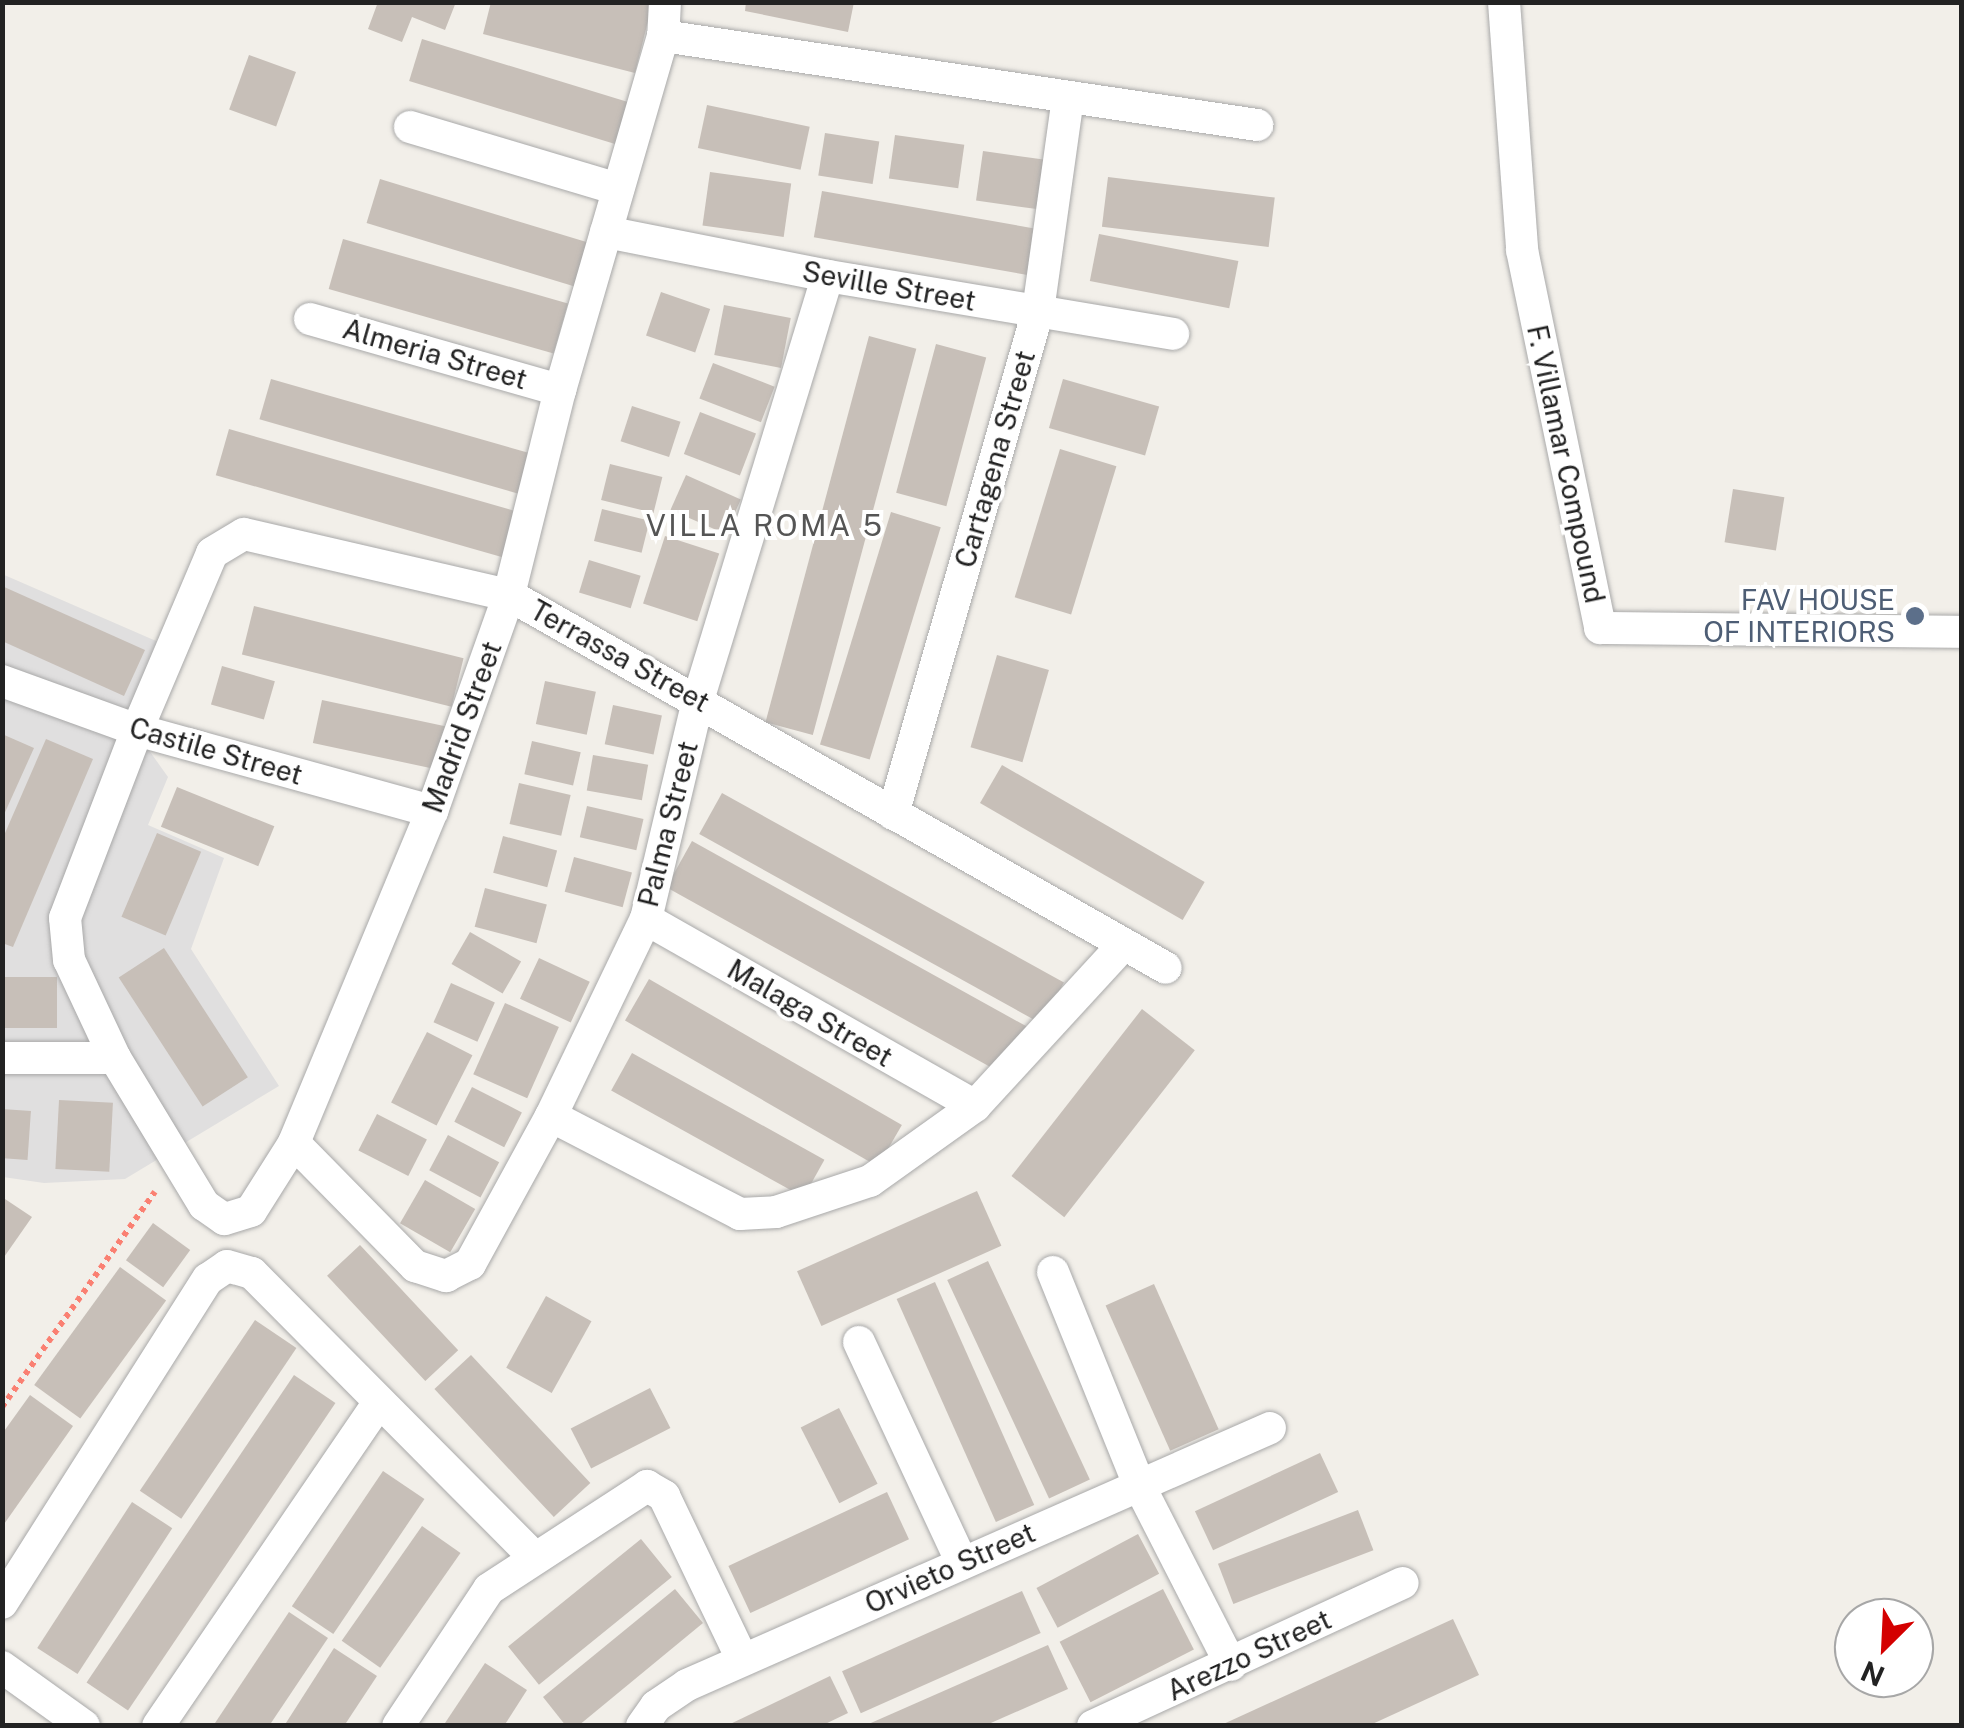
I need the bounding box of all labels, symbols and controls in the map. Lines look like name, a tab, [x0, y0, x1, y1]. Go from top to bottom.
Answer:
street label: Seville Street	[799, 254, 979, 318]
street label: Almeria Street	[339, 312, 531, 396]
street label: F. Villamar Compound	[1520, 321, 1612, 607]
street label: Cartagena Street	[948, 347, 1042, 571]
district label: VILLA ROMA 5	[646, 507, 884, 543]
place label: FAV HOUSE OF INTERIORS	[1703, 583, 1895, 649]
street label: Terrassa Street	[525, 593, 715, 719]
marker: FAV HOUSE OF INTERIORS	[1904, 605, 1926, 627]
street label: Madrid Street	[415, 637, 509, 817]
street label: Castile Street	[126, 710, 306, 792]
street label: Palma Street	[631, 738, 705, 910]
street label: Malaga Street	[721, 952, 899, 1074]
street label: Orvieto Street	[860, 1515, 1040, 1621]
north arrow	[1834, 1598, 1934, 1698]
street label: Arezzo Street	[1161, 1602, 1337, 1708]
text: N	[1856, 1655, 1889, 1694]

